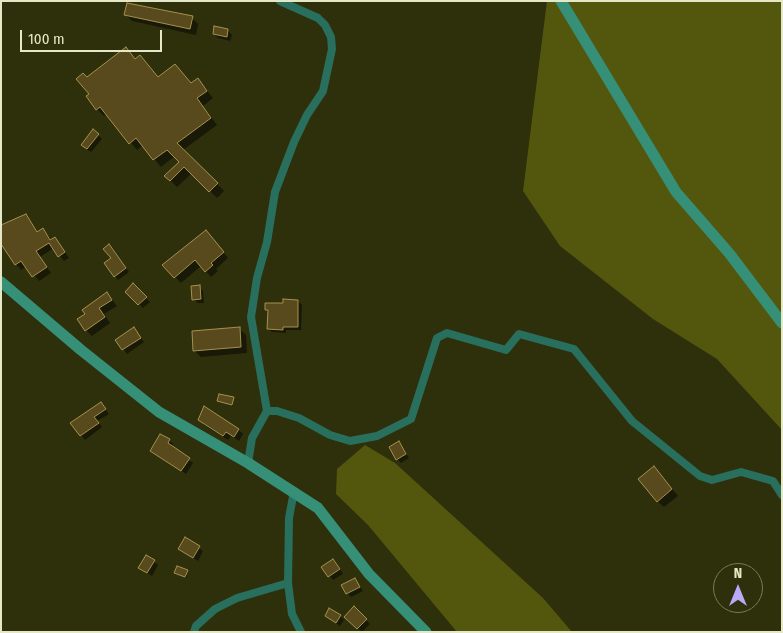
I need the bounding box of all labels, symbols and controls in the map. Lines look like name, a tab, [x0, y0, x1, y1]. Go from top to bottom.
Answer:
scale bar	[22, 20, 165, 52]
text: 100 m	[28, 30, 65, 48]
north arrow	[713, 563, 763, 613]
text: N	[734, 565, 742, 582]

